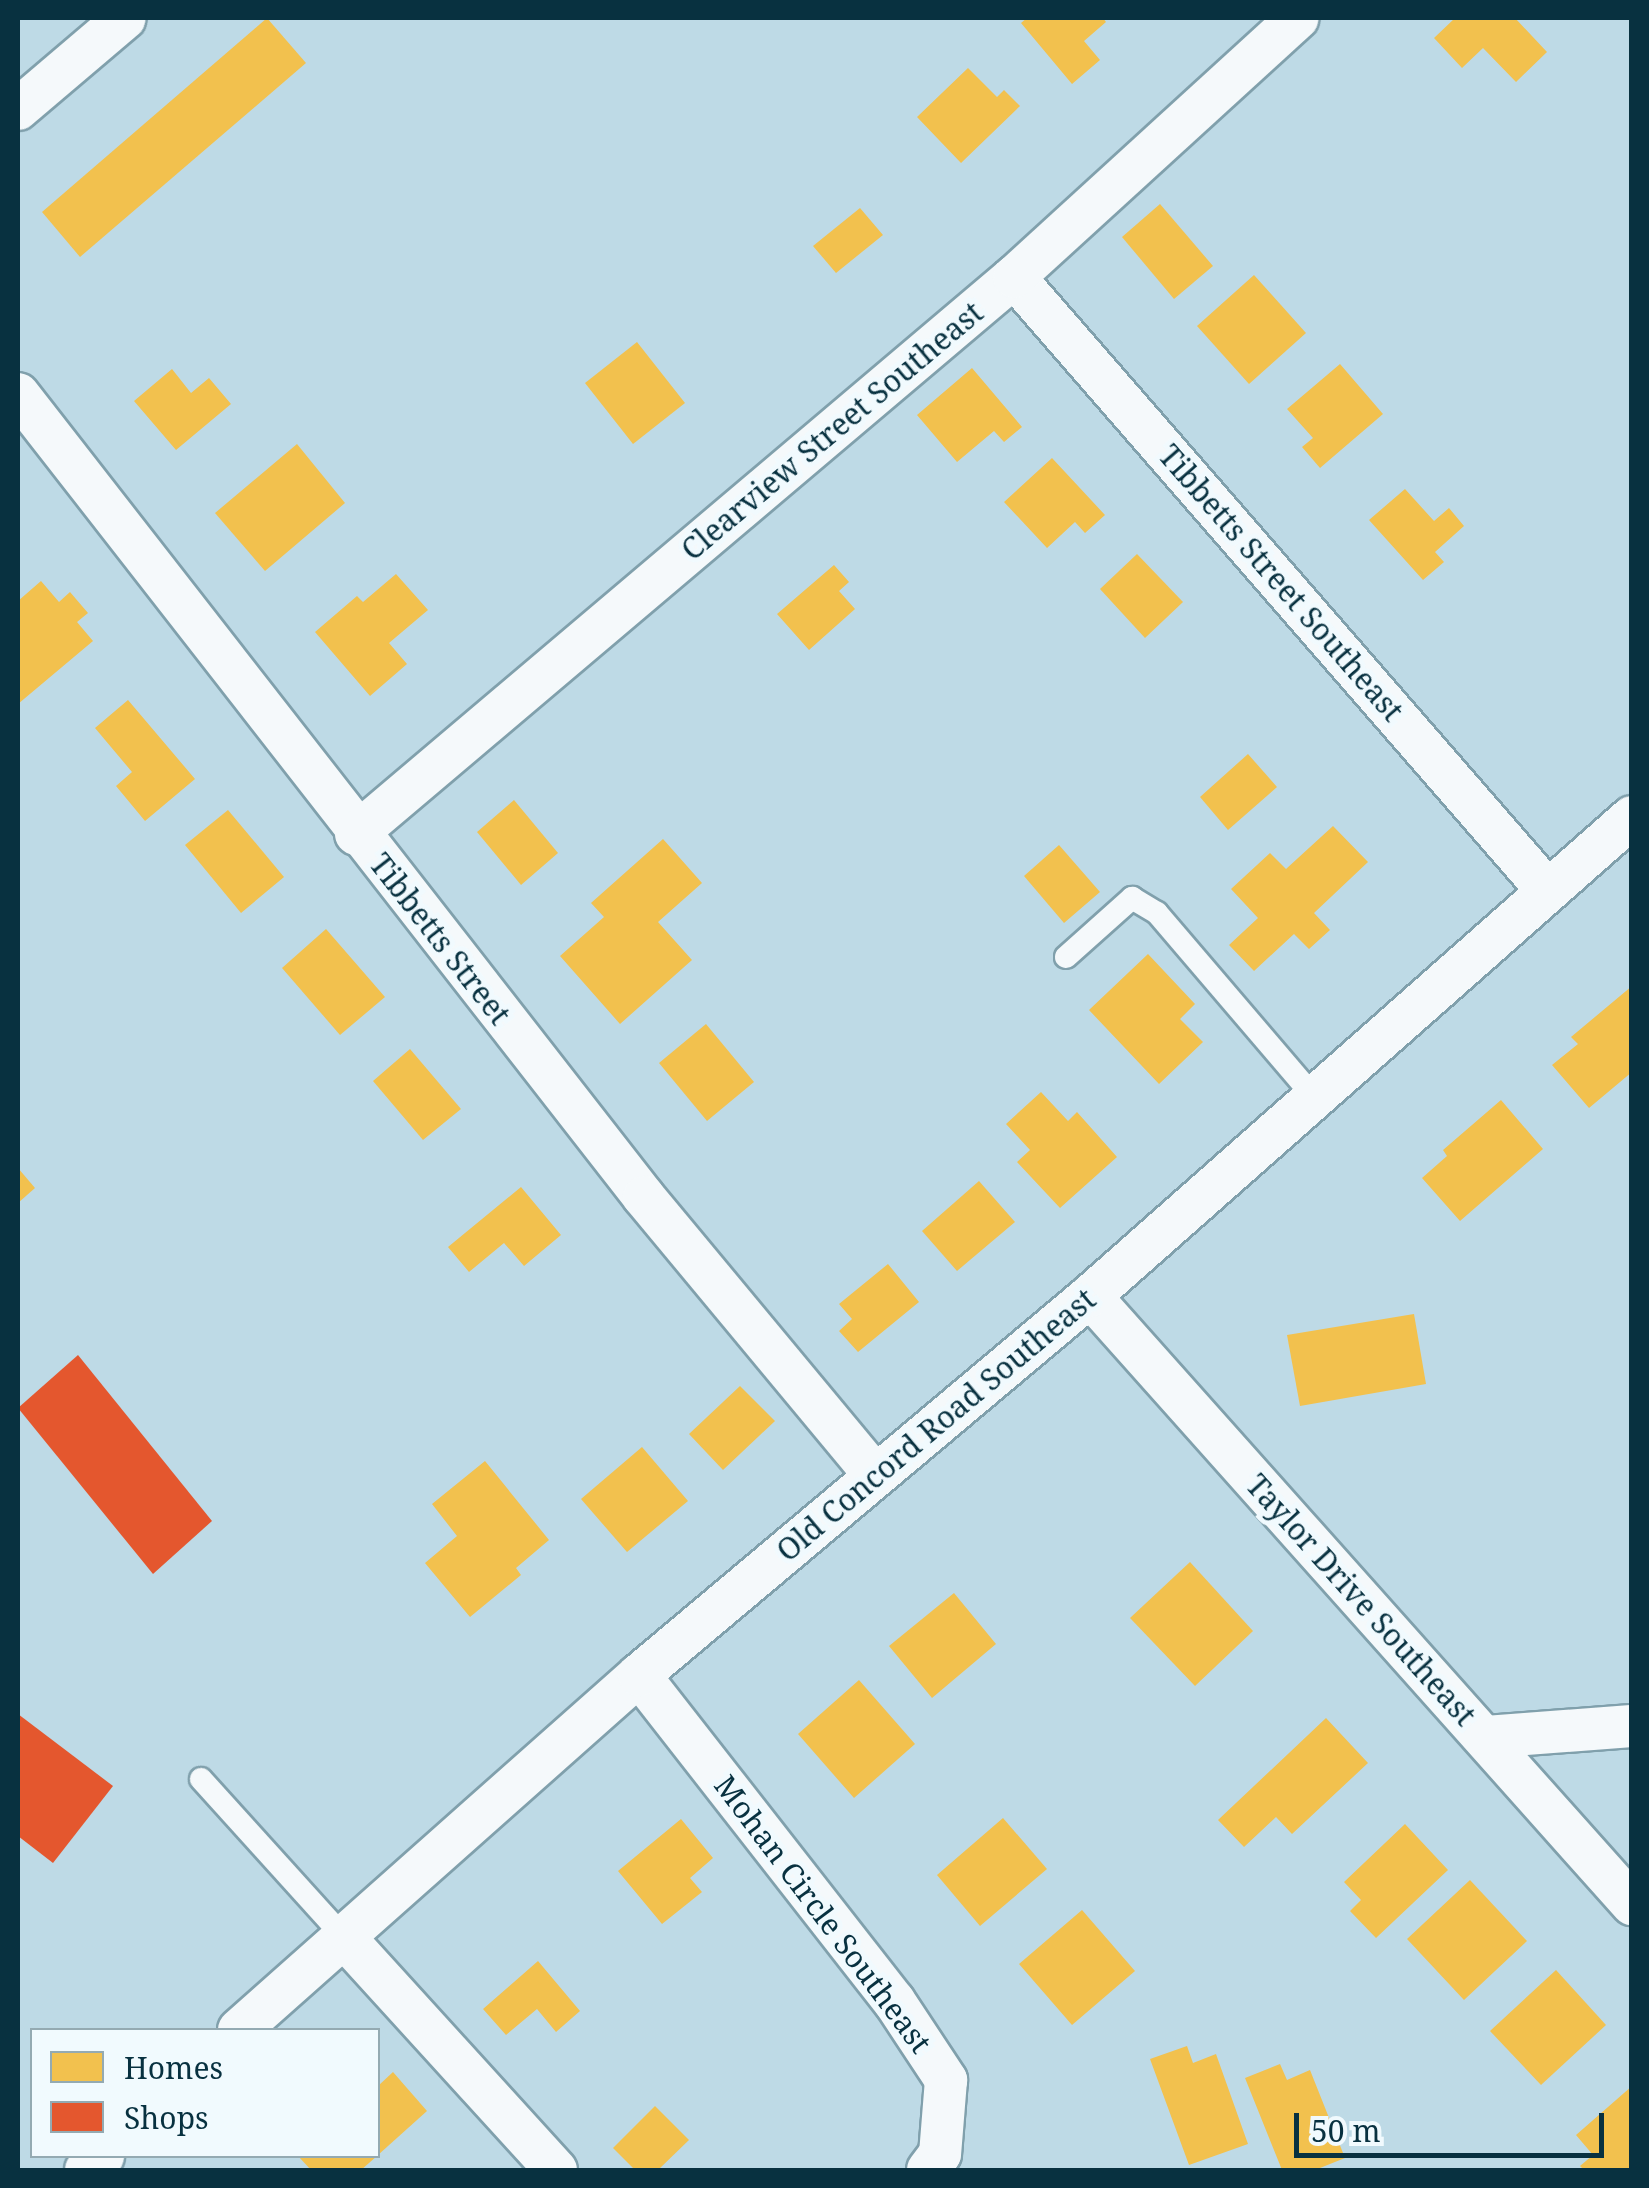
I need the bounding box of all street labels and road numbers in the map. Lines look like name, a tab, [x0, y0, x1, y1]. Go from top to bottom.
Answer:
street label: Clearview Street Southeast	[674, 294, 990, 568]
street label: Tibbetts Street Southeast	[1151, 438, 1411, 728]
street label: Tibbetts Street	[362, 846, 518, 1032]
street label: Old Concord Road Southeast	[769, 1281, 1103, 1569]
street label: Taylor Drive Southeast	[1239, 1467, 1483, 1733]
street label: Mohan Circle Southeast	[707, 1768, 939, 2060]

